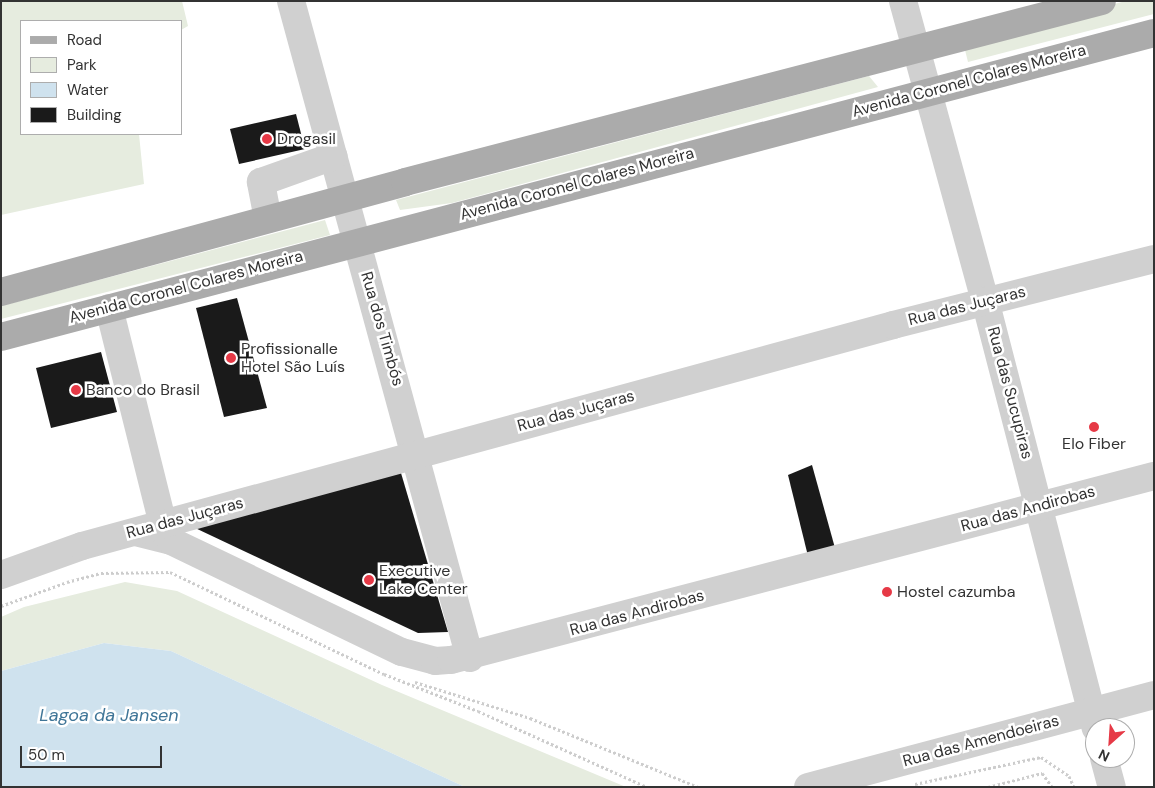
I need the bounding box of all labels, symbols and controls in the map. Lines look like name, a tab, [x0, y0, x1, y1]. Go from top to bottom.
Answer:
legend	[20, 20, 182, 135]
text: Road	[67, 30, 102, 50]
street label: Avenida Coronel Colares Moreira	[850, 40, 1088, 122]
text: Park	[67, 55, 97, 75]
text: Water	[67, 80, 108, 100]
text: Building	[67, 105, 122, 125]
place label: Drogasil	[277, 129, 336, 149]
marker: Drogasil	[261, 133, 273, 145]
street label: Avenida Coronel Colares Moreira	[458, 143, 696, 225]
street label: Avenida Coronel Colares Moreira	[67, 246, 305, 328]
street label: Rua dos Timbós	[357, 270, 407, 388]
street label: Rua das Juçaras	[906, 282, 1028, 330]
street label: Rua das Sucupiras	[983, 325, 1037, 461]
place label: Profissionalle Hotel São Luís	[241, 339, 345, 377]
marker: Profissionalle Hotel São Luís	[225, 352, 237, 364]
place label: Banco do Brasil	[86, 380, 200, 400]
marker: Banco do Brasil	[70, 384, 82, 396]
street label: Rua das Juçaras	[515, 386, 637, 436]
marker: Elo Fiber	[1088, 421, 1100, 433]
place label: Elo Fiber	[1062, 434, 1126, 454]
street label: Rua das Andirobas	[959, 482, 1097, 536]
street label: Rua das Juçaras	[124, 493, 246, 543]
place label: Executive Lake Center	[379, 561, 468, 599]
marker: Executive Lake Center	[363, 574, 375, 586]
place label: Hostel cazumba	[897, 582, 1015, 602]
street label: Rua das Andirobas	[568, 586, 706, 640]
marker: Hostel cazumba	[881, 586, 893, 598]
water label: Lagoa da Jansen	[39, 704, 179, 726]
street label: Rua das Amendoeiras	[901, 711, 1061, 771]
north arrow	[1085, 718, 1135, 768]
scale bar	[22, 736, 165, 768]
text: 50 m	[28, 745, 65, 765]
text: N	[1095, 745, 1112, 766]

